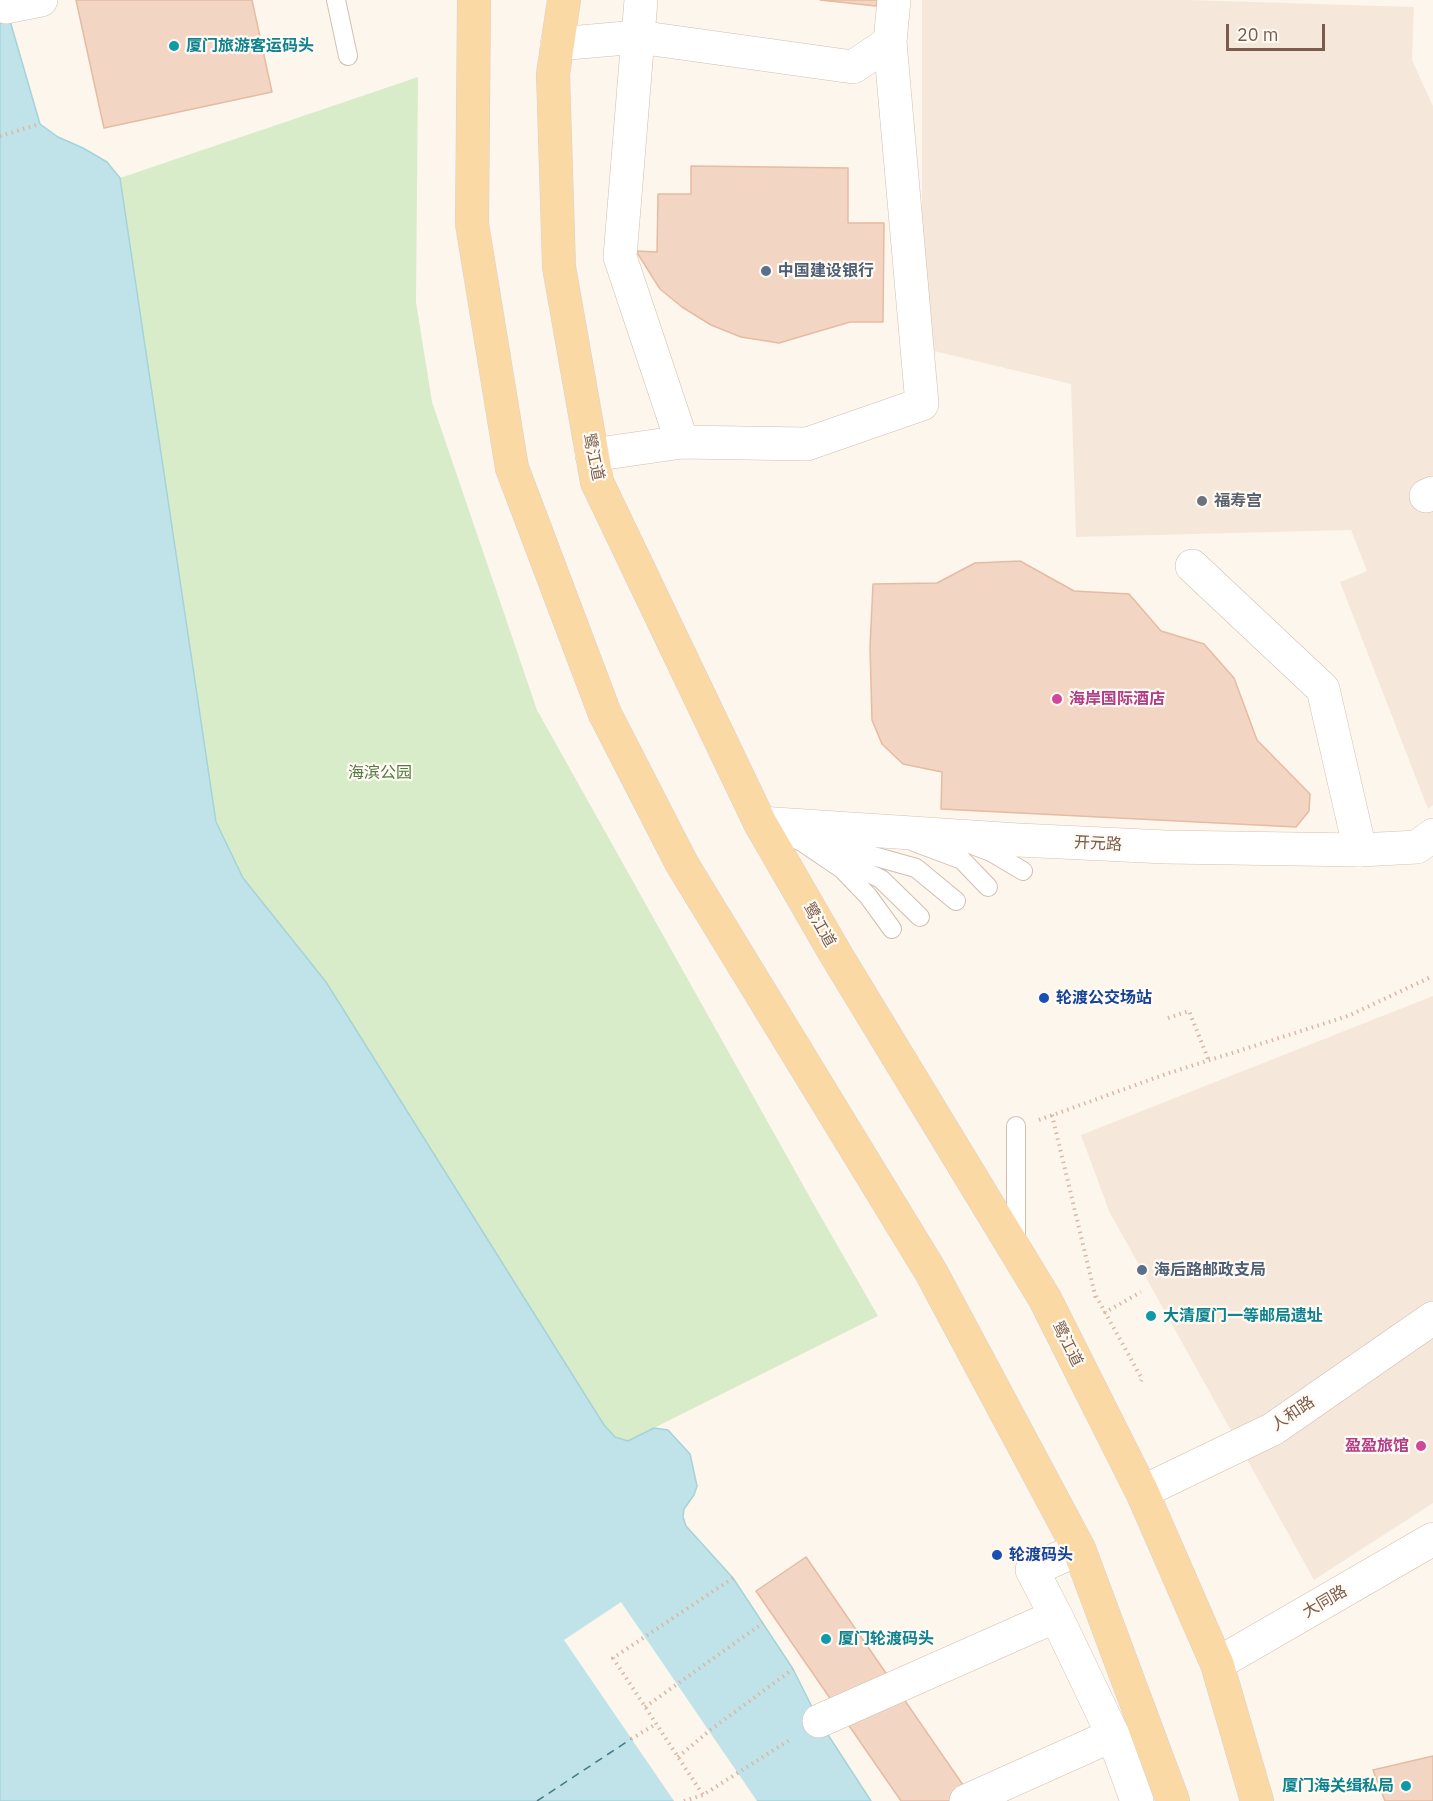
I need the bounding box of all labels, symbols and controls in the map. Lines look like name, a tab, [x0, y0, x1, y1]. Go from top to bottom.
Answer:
scale bar	[1229, 12, 1328, 50]
text: 20 m	[1237, 23, 1279, 46]
place label: 厦门旅游客运码头	[186, 36, 314, 56]
marker: 厦门旅游客运码头	[167, 39, 181, 53]
place label: 中国建设银行	[778, 261, 874, 281]
marker: 中国建设银行	[759, 264, 773, 278]
street label: 鹭江道	[579, 432, 607, 482]
place label: 福寿宫	[1214, 491, 1262, 511]
marker: 福寿宫	[1195, 494, 1209, 508]
place label: 海岸国际酒店	[1069, 689, 1165, 709]
marker: 海岸国际酒店	[1050, 692, 1064, 706]
park label: 海滨公园	[348, 763, 412, 783]
street label: 开元路	[1074, 833, 1122, 855]
street label: 鹭江道	[799, 899, 839, 951]
place label: 轮渡公交场站	[1056, 988, 1152, 1008]
marker: 轮渡公交场站	[1037, 991, 1051, 1005]
place label: 海后路邮政支局	[1154, 1260, 1266, 1280]
marker: 海后路邮政支局	[1135, 1263, 1149, 1277]
place label: 大清厦门一等邮局遗址	[1163, 1306, 1323, 1326]
marker: 大清厦门一等邮局遗址	[1144, 1309, 1158, 1323]
street label: 鹭江道	[1048, 1318, 1086, 1370]
street label: 人和路	[1268, 1393, 1318, 1435]
place label: 盈盈旅馆	[1345, 1436, 1409, 1456]
marker: 盈盈旅馆	[1414, 1439, 1428, 1453]
place label: 轮渡码头	[1009, 1545, 1073, 1565]
marker: 轮渡码头	[990, 1548, 1004, 1562]
street label: 大同路	[1299, 1582, 1351, 1622]
place label: 厦门轮渡码头	[838, 1629, 934, 1649]
marker: 厦门轮渡码头	[819, 1632, 833, 1646]
place label: 厦门海关缉私局	[1282, 1776, 1394, 1796]
marker: 厦门海关缉私局	[1399, 1779, 1413, 1793]

